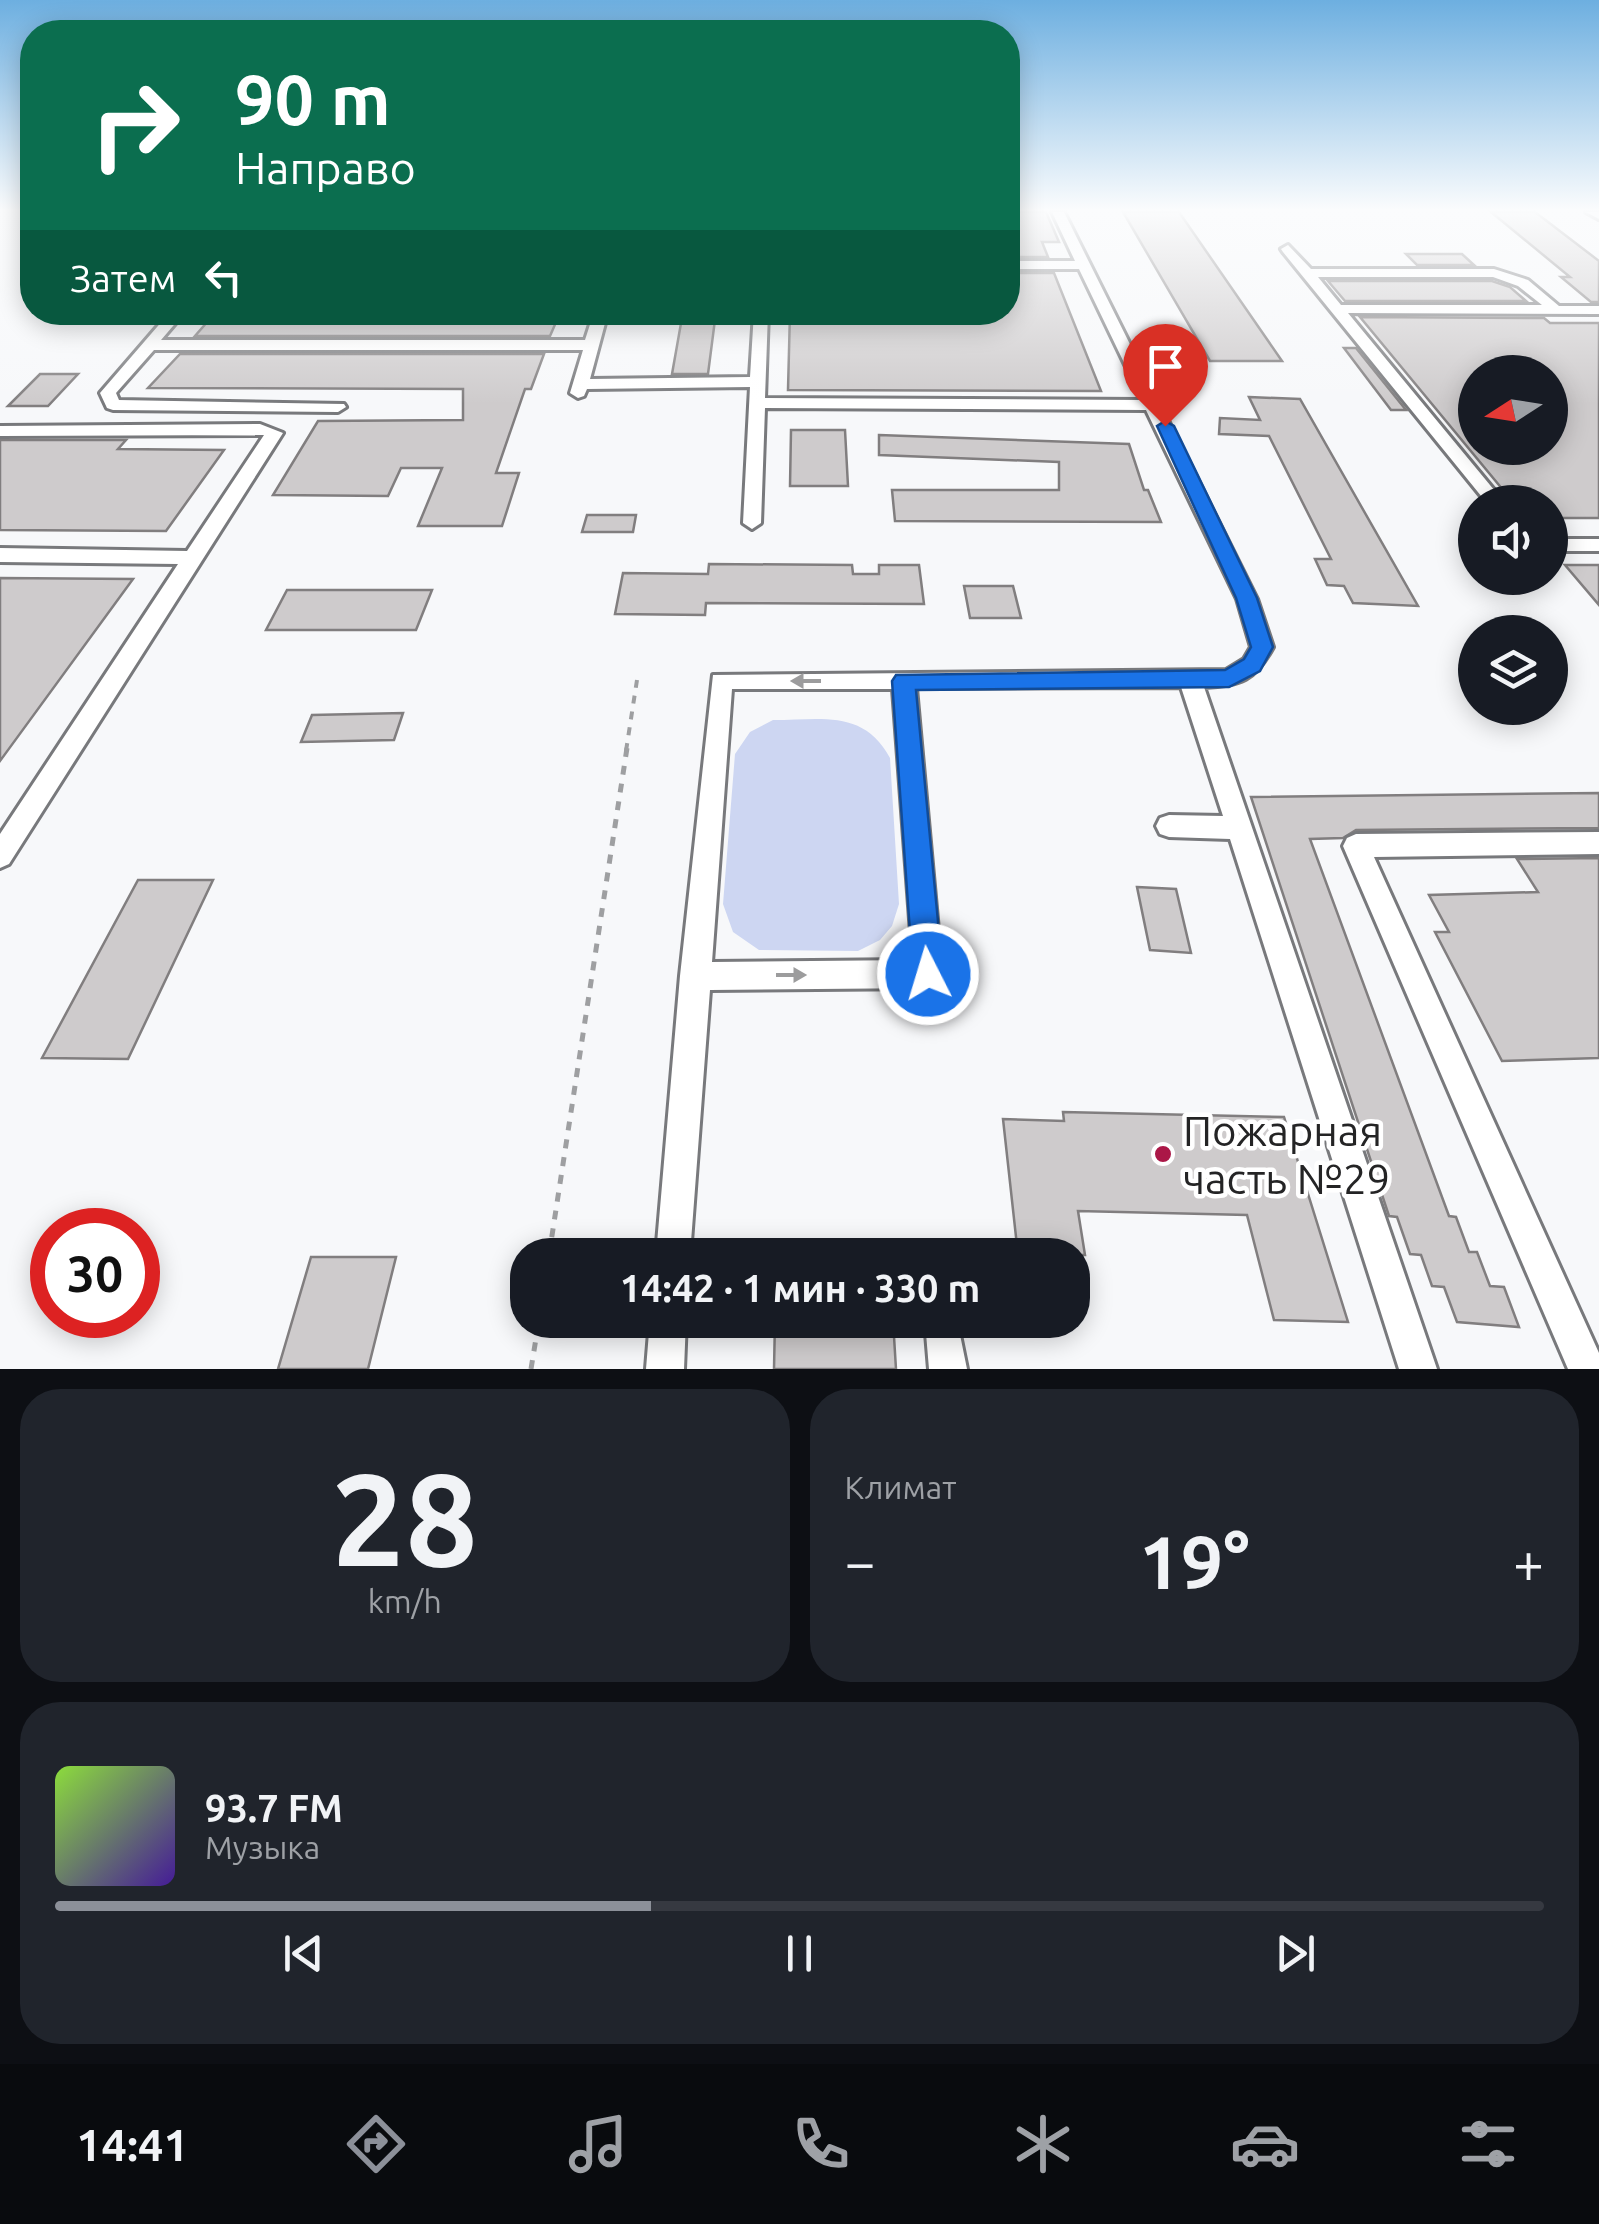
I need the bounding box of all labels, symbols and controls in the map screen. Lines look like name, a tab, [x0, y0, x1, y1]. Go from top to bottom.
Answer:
icon: right	[70, 60, 200, 190]
text: 90 m	[235, 60, 391, 138]
text: Направо	[235, 142, 416, 193]
icon: left	[196, 250, 251, 305]
text: Затем	[70, 257, 176, 299]
pin	[1123, 324, 1208, 427]
icon: arrive	[1138, 339, 1193, 394]
north arrow	[1458, 355, 1568, 465]
map controls	[1458, 355, 1568, 725]
button: sound	[1458, 485, 1568, 595]
button: layers	[1458, 615, 1568, 725]
one-way arrow	[790, 673, 822, 689]
position arrow	[876, 922, 980, 1026]
one-way arrow	[776, 967, 808, 983]
place label: Пожарная часть №29	[1183, 1107, 1390, 1202]
marker: Пожарная часть №29	[1152, 1143, 1174, 1165]
speed limit sign: 30	[30, 1208, 160, 1338]
text: 14:42 · 1 мин · 330 m	[620, 1267, 980, 1309]
text: 28	[331, 1445, 478, 1591]
text: Климат	[845, 1469, 956, 1505]
text: 19°	[1139, 1519, 1250, 1603]
text: −	[845, 1531, 876, 1592]
text: +	[1513, 1531, 1544, 1592]
text: km/h	[368, 1583, 442, 1619]
text: 93.7 FM	[205, 1787, 343, 1829]
text: Музыка	[205, 1829, 320, 1865]
icon: previous	[276, 1926, 331, 1981]
icon: pause	[772, 1926, 827, 1981]
icon: next	[1268, 1926, 1323, 1981]
icon: directions	[341, 2109, 411, 2179]
icon: music	[563, 2109, 633, 2179]
icon: phone	[786, 2109, 856, 2179]
icon: climate	[1008, 2109, 1078, 2179]
icon: car	[1230, 2109, 1300, 2179]
icon: filters	[1453, 2109, 1523, 2179]
text: 14:41	[76, 2119, 189, 2170]

